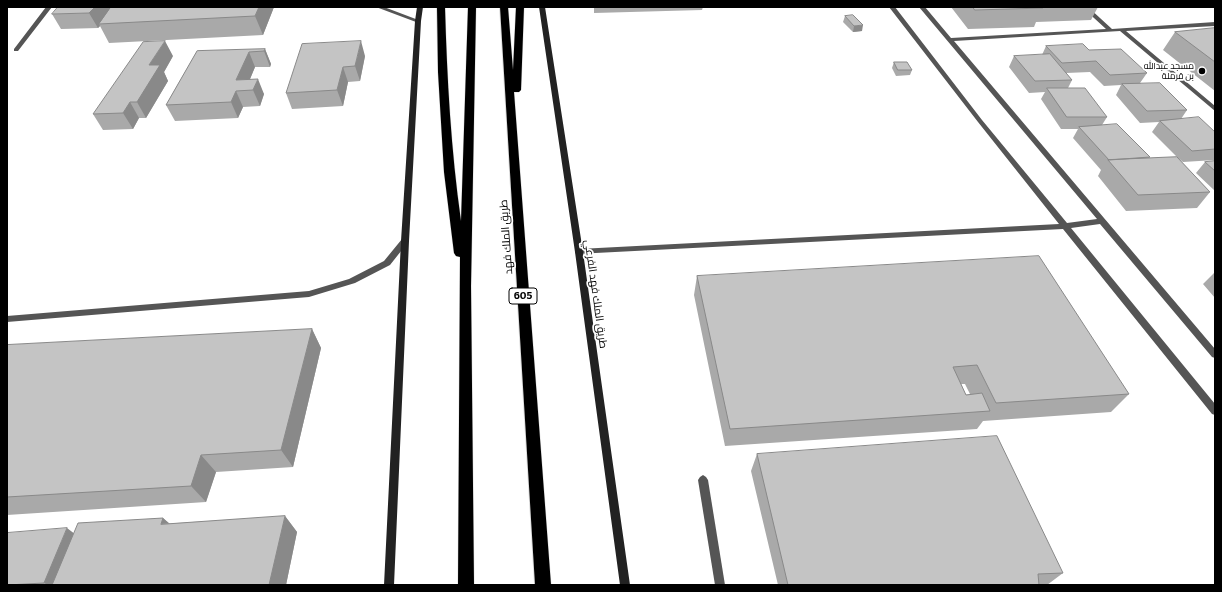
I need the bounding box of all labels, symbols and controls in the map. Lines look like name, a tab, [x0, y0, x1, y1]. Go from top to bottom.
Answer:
place label: مسجد عبدالله بن قرملة	[1144, 61, 1194, 82]
marker: مسجد عبدالله بن قرملة	[1197, 66, 1207, 76]
street label: طريق الملك فهد	[497, 199, 515, 275]
street label: طريق الملك فهد الفرعي	[582, 239, 610, 349]
road number: 605	[509, 288, 537, 304]

